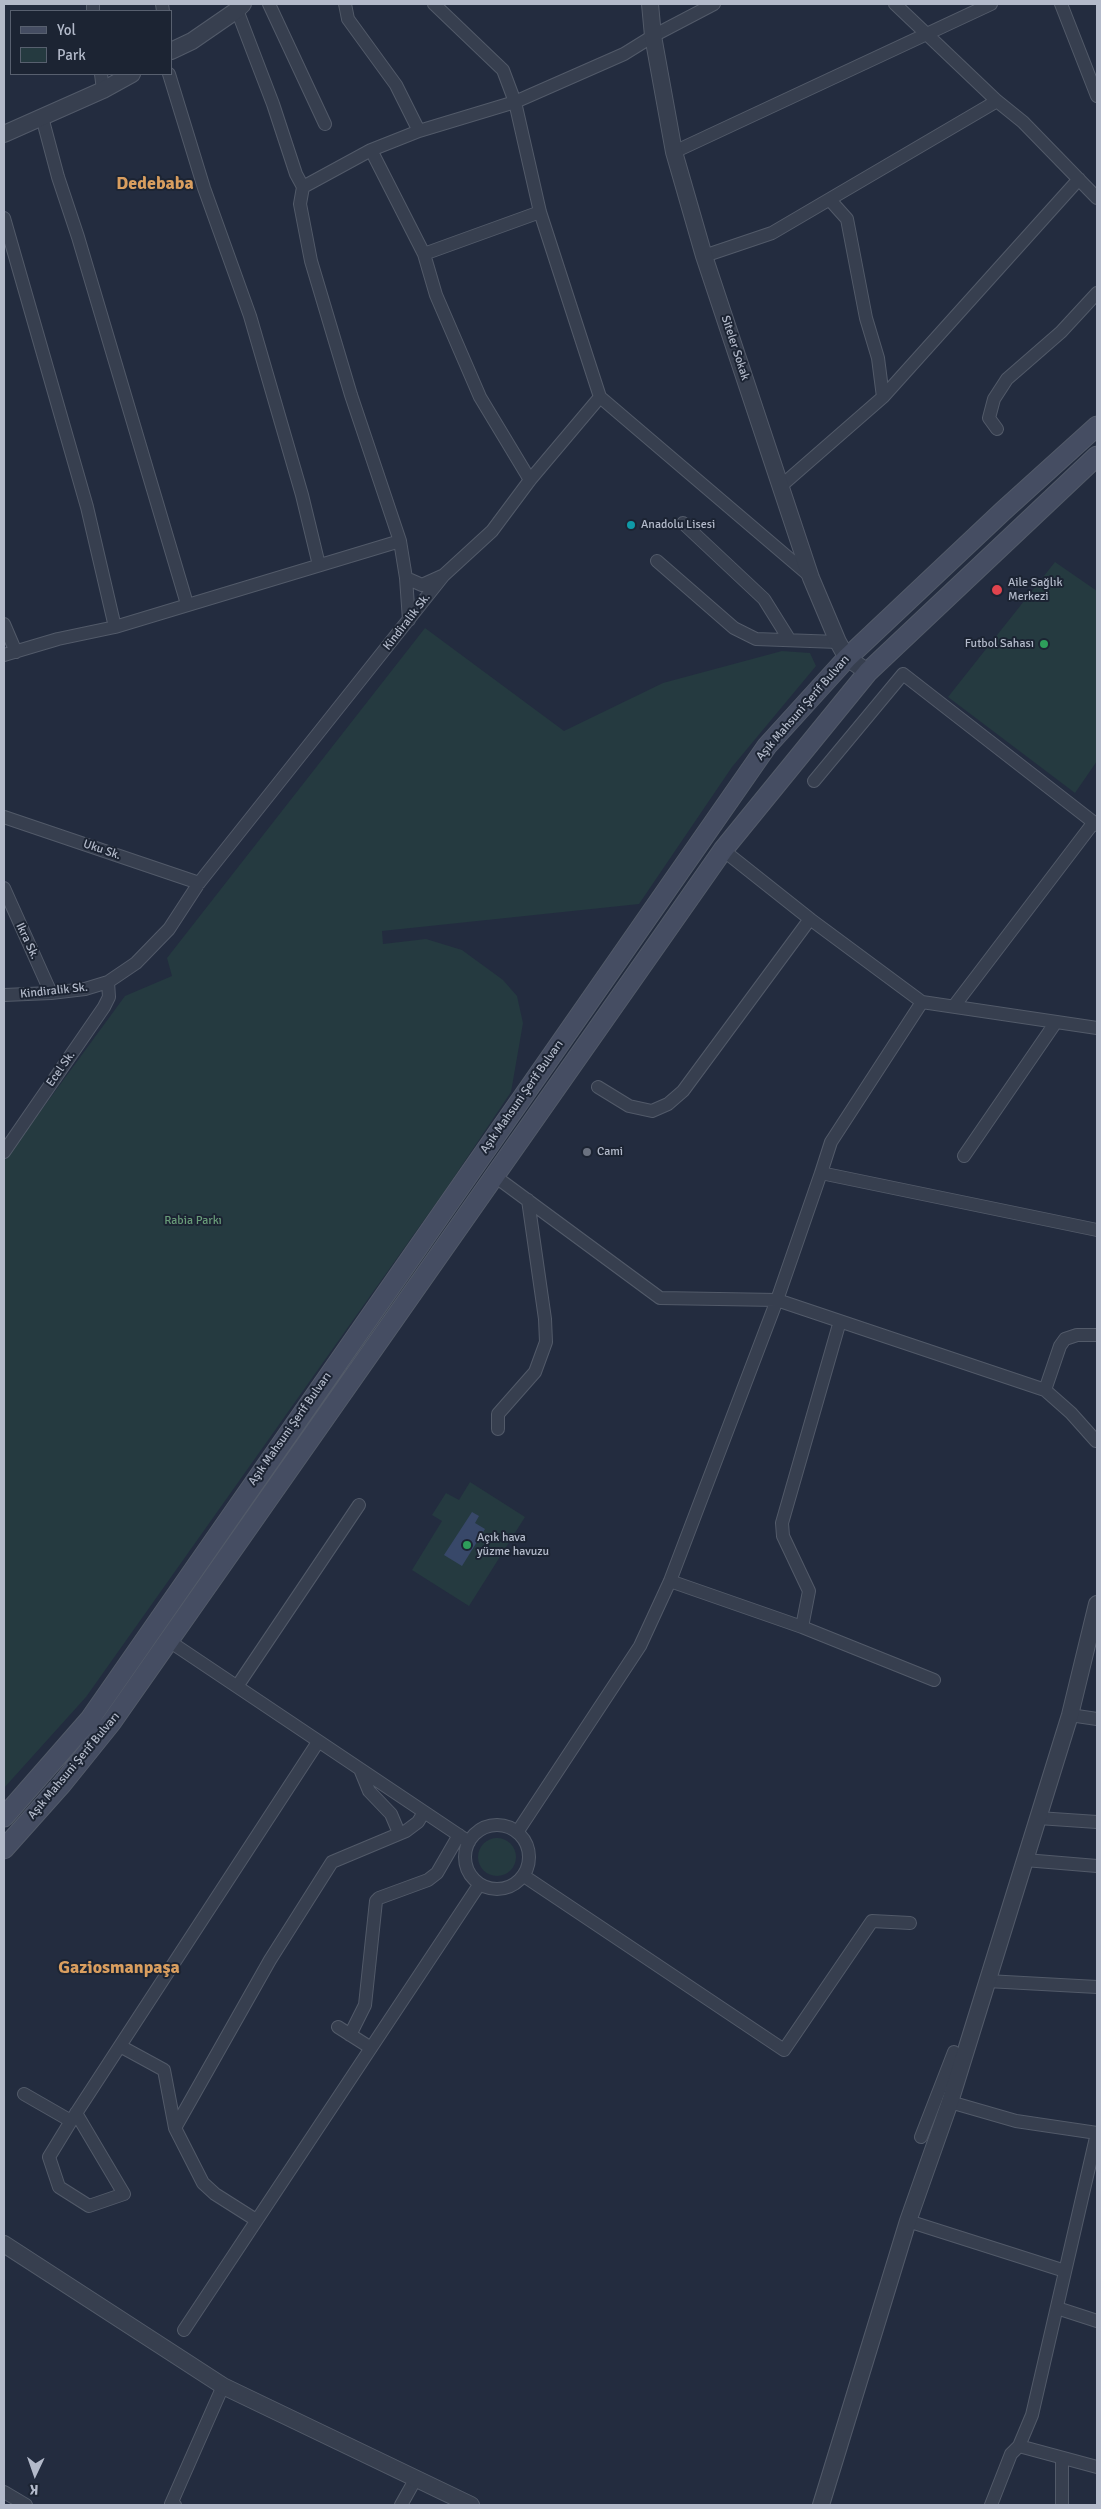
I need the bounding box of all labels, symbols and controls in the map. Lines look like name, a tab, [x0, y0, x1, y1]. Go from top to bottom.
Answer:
legend	[10, 10, 172, 75]
text: Yol	[57, 21, 76, 39]
text: Park	[57, 46, 86, 64]
district label: Dedebaba	[116, 173, 194, 195]
street label: Siteler Sokak	[718, 314, 752, 382]
place label: Anadolu Lisesi	[641, 518, 715, 532]
marker: Anadolu Lisesi	[625, 519, 637, 531]
place label: Aile Sağlık Merkezi	[1008, 576, 1062, 604]
marker: Aile Sağlık Merkezi	[990, 583, 1004, 597]
street label: Kindiralik Sk.	[380, 591, 434, 653]
place label: Futbol Sahası	[965, 637, 1034, 651]
marker: Futbol Sahası	[1038, 638, 1050, 650]
street label: Aşık Mahsuni Şerif Bulvarı	[753, 652, 853, 764]
street label: Uku Sk.	[81, 837, 123, 863]
street label: Ikra Sk.	[12, 921, 42, 961]
street label: Kindiralik Sk.	[19, 980, 89, 1002]
street label: Aşık Mahsuni Şerif Bulvarı	[477, 1038, 567, 1156]
street label: Ecel Sk.	[44, 1048, 78, 1090]
place label: Cami	[597, 1145, 623, 1159]
marker: Cami	[581, 1146, 593, 1158]
park label: Rabia Parkı	[164, 1214, 222, 1228]
street label: Aşık Mahsuni Şerif Bulvarı	[245, 1370, 335, 1488]
place label: Açık hava yüzme havuzu	[477, 1531, 549, 1559]
marker: Açık hava yüzme havuzu	[461, 1539, 473, 1551]
street label: Aşık Mahsuni Şerif Bulvarı	[25, 1710, 123, 1822]
district label: Gaziosmanpaşa	[58, 1957, 180, 1979]
north arrow	[10, 2449, 60, 2499]
text: K	[29, 2481, 39, 2498]

